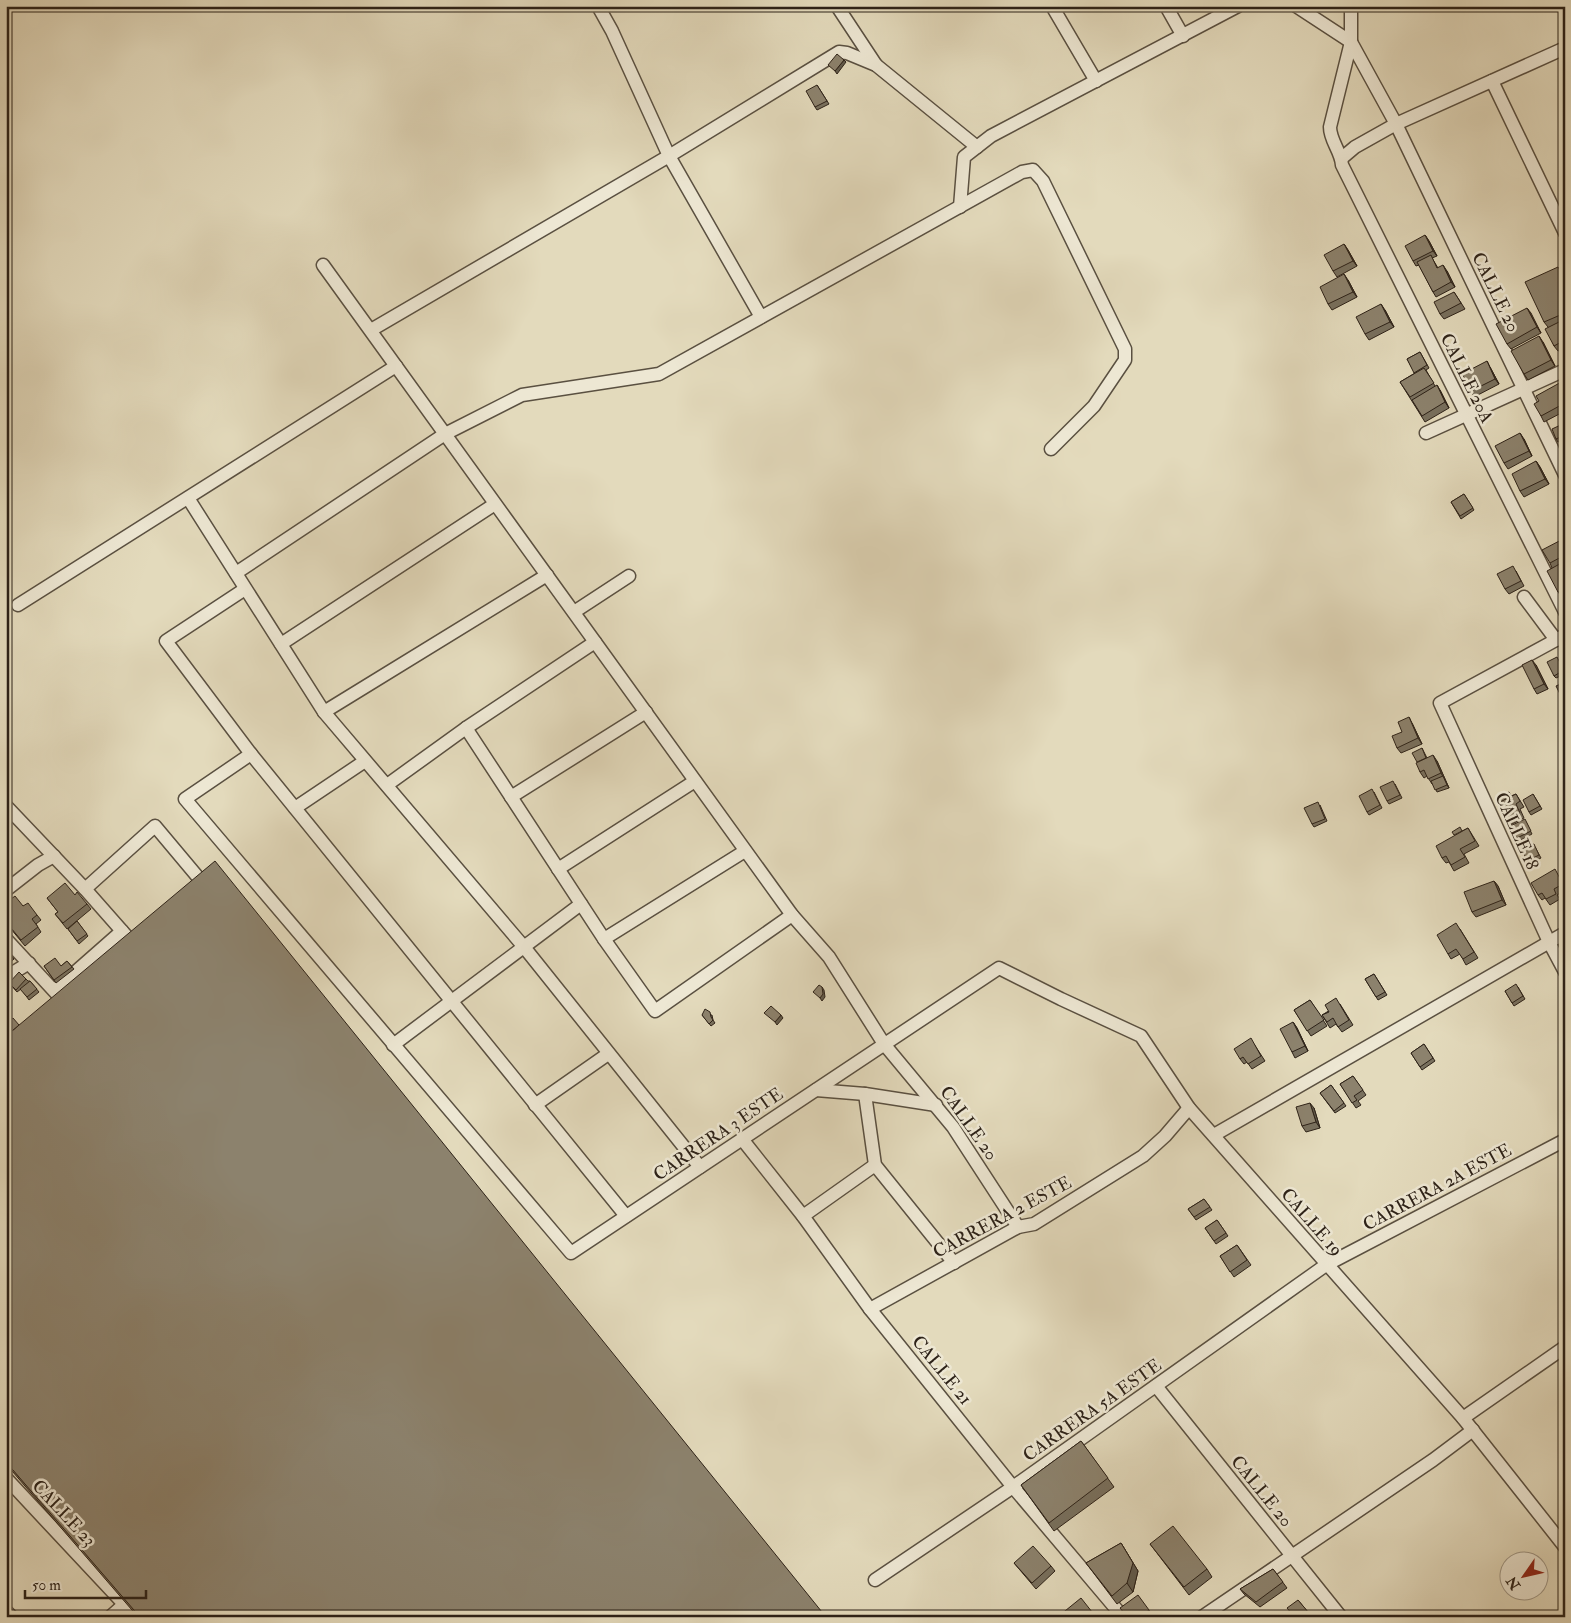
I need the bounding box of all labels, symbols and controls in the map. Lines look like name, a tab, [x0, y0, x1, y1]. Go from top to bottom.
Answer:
street label: CALLE 20	[1466, 249, 1525, 336]
street label: CALLE 20A	[1435, 329, 1498, 427]
street label: CALLE 18	[1489, 789, 1544, 873]
street label: CALLE 20	[935, 1082, 1003, 1165]
street label: CARRERA 3 ESTE	[649, 1083, 788, 1186]
street label: CARRERA 2A ESTE	[1359, 1139, 1516, 1236]
street label: CARRERA 2 ESTE	[929, 1171, 1076, 1264]
street label: CALLE 19	[1276, 1183, 1348, 1261]
street label: CALLE 21	[907, 1331, 977, 1410]
street label: CARRERA 5A ESTE	[1019, 1354, 1166, 1467]
street label: CALLE 20	[1226, 1451, 1298, 1532]
street label: CALLE 23	[27, 1475, 101, 1552]
north arrow	[1498, 1550, 1548, 1600]
scale bar	[25, 1568, 146, 1600]
text: N	[1503, 1573, 1525, 1594]
text: 50 m	[32, 1576, 61, 1595]

